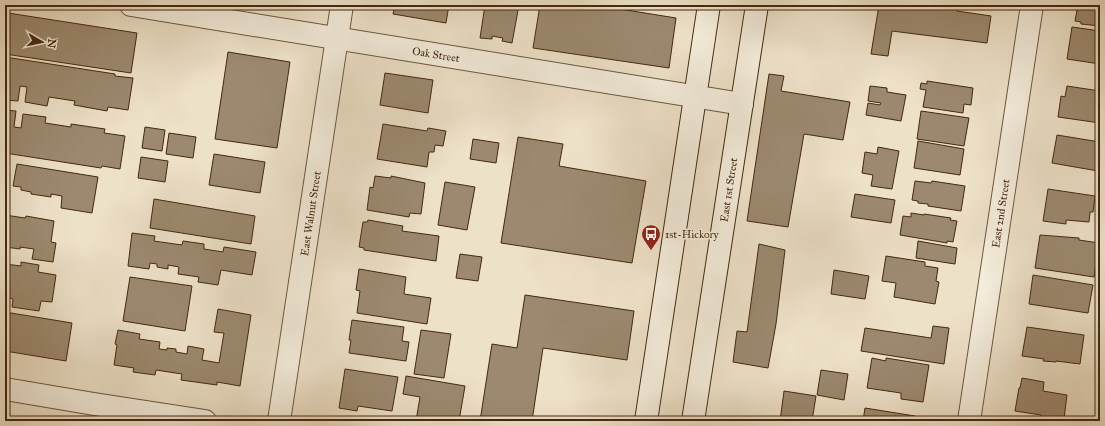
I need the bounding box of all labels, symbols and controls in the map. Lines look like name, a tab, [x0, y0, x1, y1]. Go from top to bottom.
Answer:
north arrow	[22, 22, 62, 62]
text: N	[44, 38, 59, 50]
street label: Oak Street	[411, 44, 461, 65]
street label: East 1st Street	[717, 157, 740, 223]
street label: East Walnut Street	[298, 170, 323, 257]
street label: East 2nd Street	[989, 178, 1012, 249]
bus stop icon: 1st-Hickory	[640, 223, 662, 251]
place label: 1st-Hickory	[665, 228, 720, 241]

